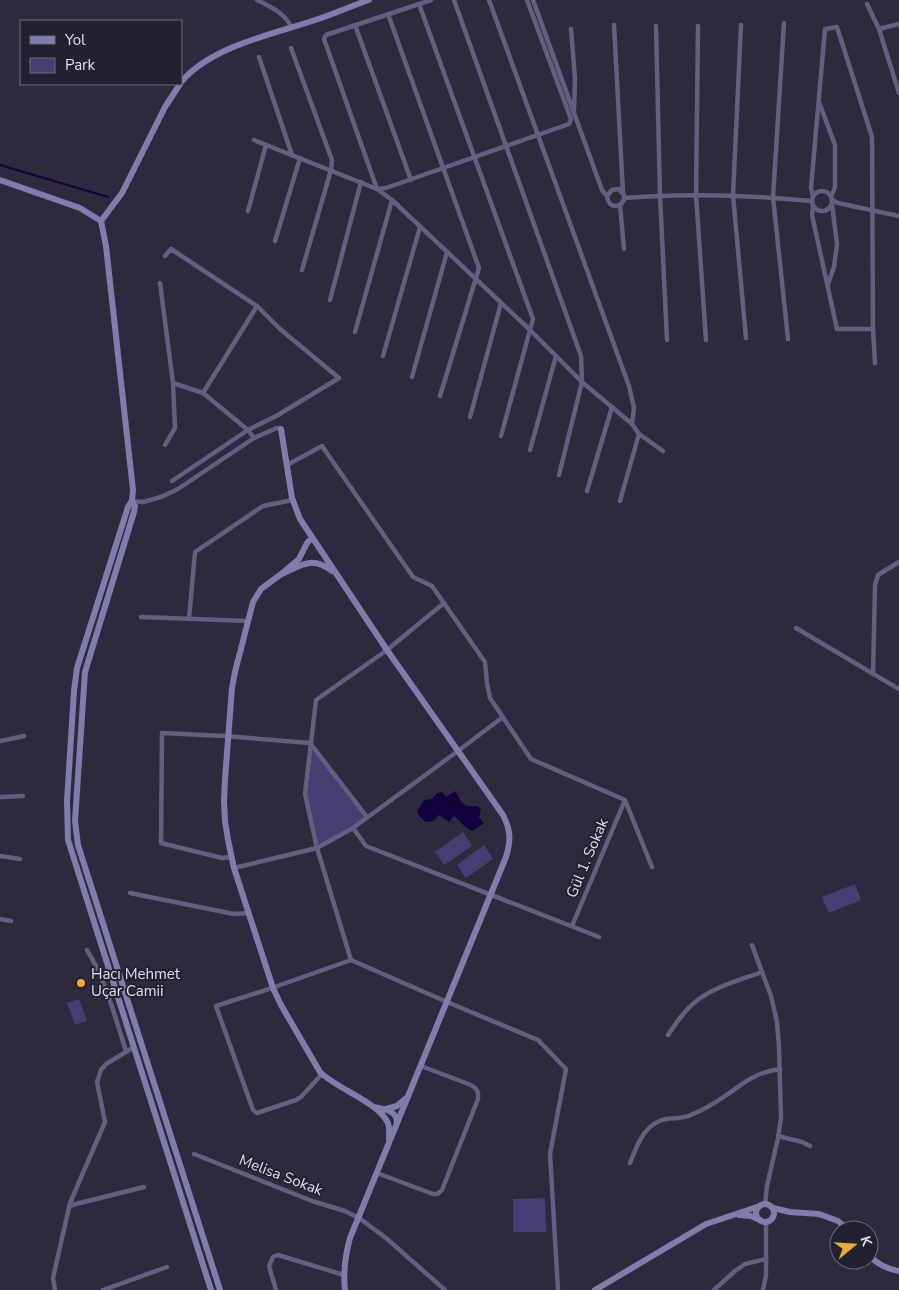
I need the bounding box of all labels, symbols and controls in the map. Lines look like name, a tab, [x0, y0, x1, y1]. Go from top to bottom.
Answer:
legend	[20, 20, 182, 85]
text: Yol	[64, 30, 86, 50]
text: Park	[65, 55, 95, 75]
street label: Gül 1. Sokak	[561, 815, 613, 901]
place label: Hacı Mehmet Uçar Camii	[91, 964, 181, 1001]
marker: Hacı Mehmet Uçar Camii	[75, 977, 87, 989]
street label: Melisa Sokak	[236, 1150, 326, 1200]
north arrow	[829, 1220, 879, 1270]
text: K	[855, 1234, 877, 1249]

